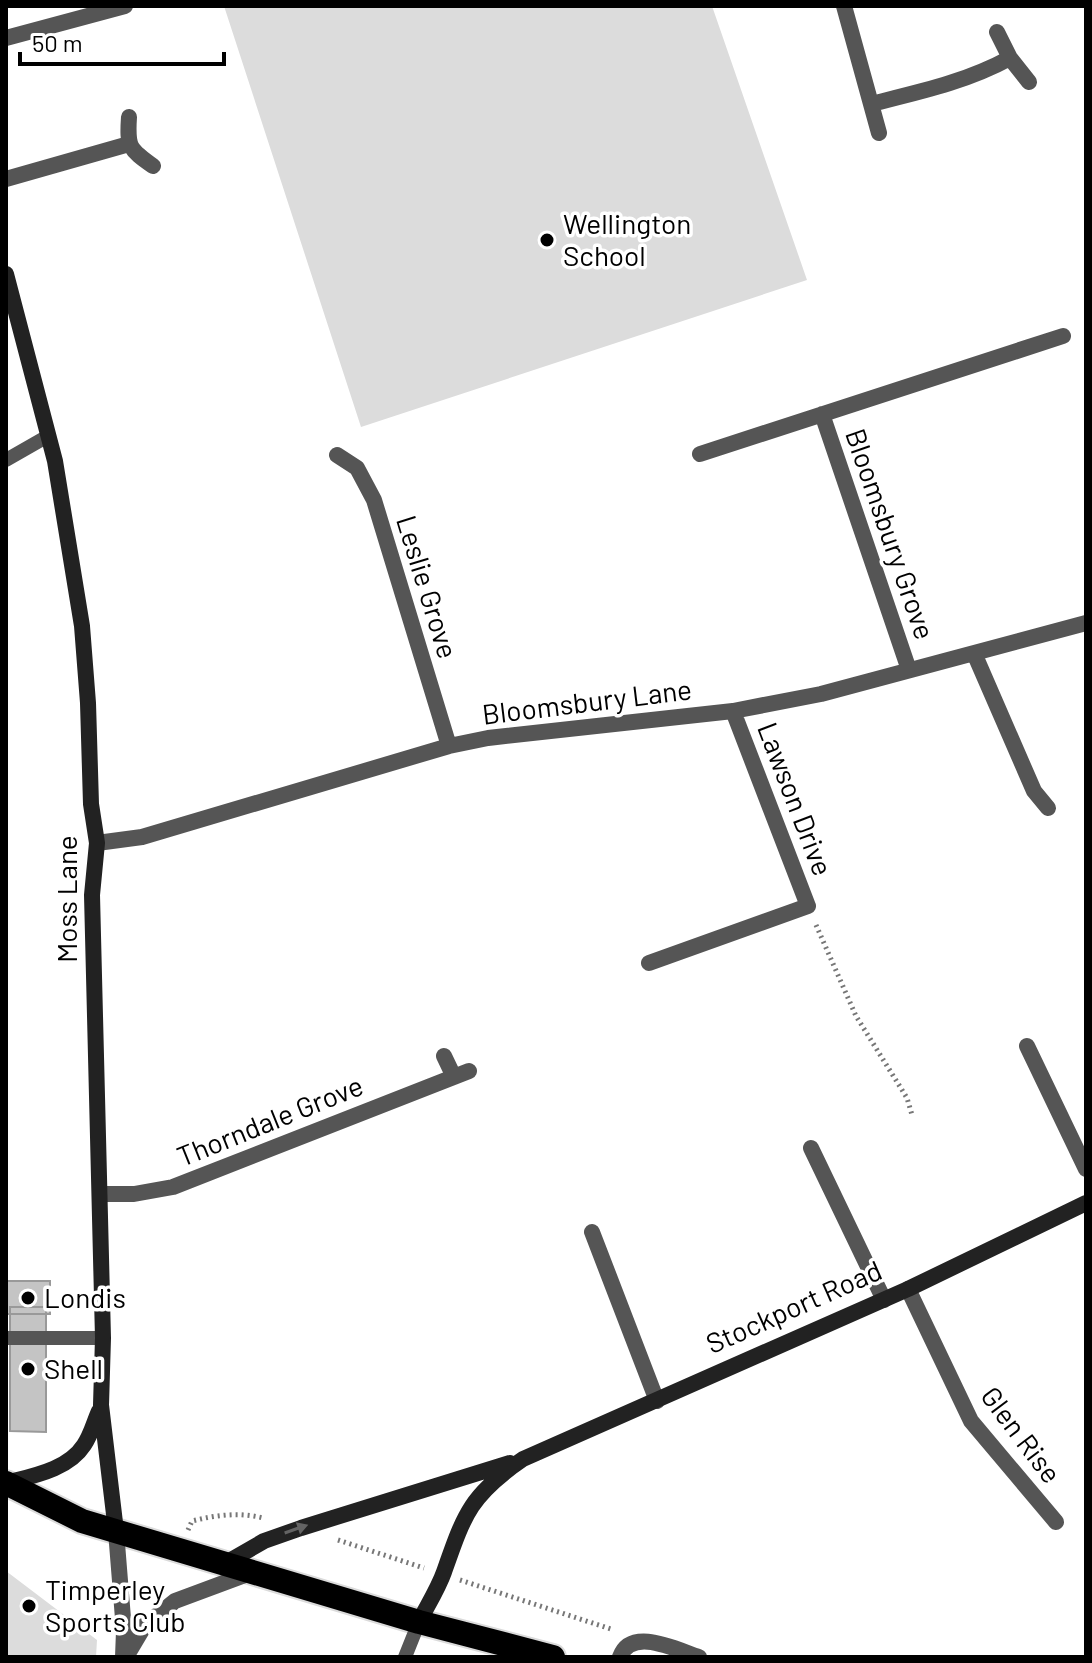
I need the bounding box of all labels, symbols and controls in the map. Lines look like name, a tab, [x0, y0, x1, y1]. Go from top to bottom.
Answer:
scale bar	[20, 16, 224, 66]
text: 50 m	[32, 28, 83, 57]
place label: Wellington School	[563, 206, 691, 272]
marker: Wellington School	[538, 231, 556, 249]
street label: Bloomsbury Grove	[839, 424, 943, 643]
street label: Leslie Grove	[390, 511, 466, 662]
street label: Bloomsbury Lane	[480, 671, 694, 731]
street label: Lawson Drive	[751, 717, 841, 880]
street label: Moss Lane	[49, 835, 83, 963]
street label: Thorndale Grove	[172, 1067, 368, 1173]
street label: Stockport Road	[700, 1252, 887, 1360]
place label: Londis	[44, 1280, 126, 1314]
marker: Londis	[19, 1289, 37, 1307]
place label: Shell	[44, 1351, 103, 1385]
marker: Shell	[19, 1360, 37, 1378]
street label: Glen Rise	[975, 1379, 1069, 1489]
one-way arrow	[285, 1523, 309, 1535]
place label: Timperley Sports Club	[45, 1572, 185, 1638]
marker: Timperley Sports Club	[20, 1597, 38, 1615]

